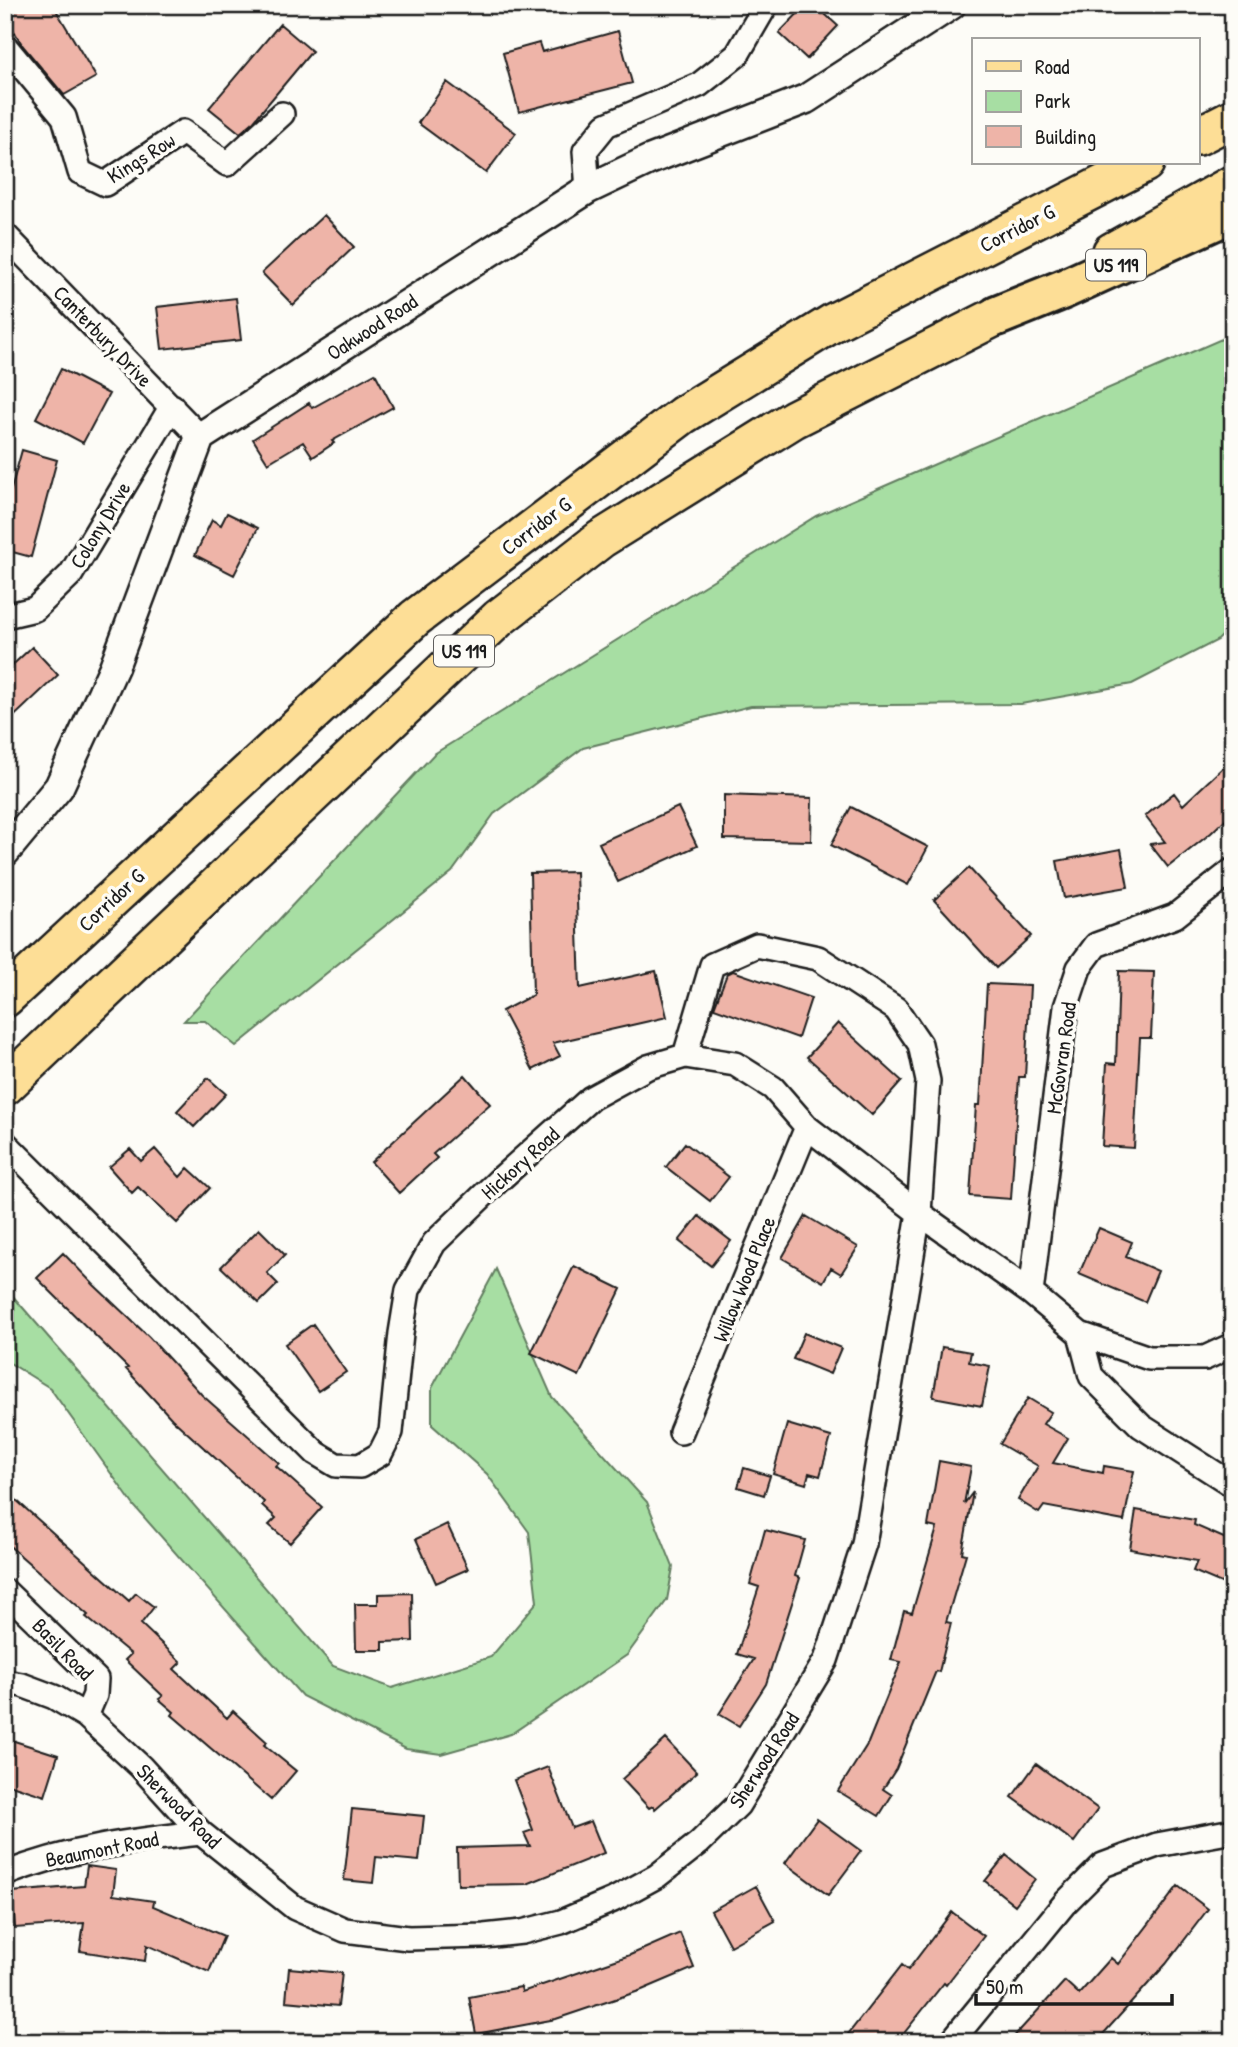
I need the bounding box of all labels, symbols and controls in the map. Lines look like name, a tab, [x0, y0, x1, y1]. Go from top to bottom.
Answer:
legend	[972, 38, 1200, 164]
text: Road	[1035, 52, 1069, 81]
text: Park	[1035, 86, 1070, 115]
text: Building	[1035, 122, 1096, 151]
street label: Kings Row	[101, 126, 181, 190]
street label: Corridor G	[975, 197, 1059, 259]
road number: US 119	[1086, 249, 1146, 280]
street label: Canterbury Drive	[47, 279, 159, 393]
street label: Oakwood Road	[321, 287, 423, 367]
street label: Colony Drive	[63, 476, 137, 574]
street label: Corridor G	[495, 490, 577, 562]
road number: US 119	[434, 636, 494, 666]
street label: Corridor G	[72, 862, 150, 938]
street label: McGovran Road	[1039, 1000, 1083, 1116]
street label: Hickory Road	[475, 1120, 565, 1206]
street label: Willow Wood Place	[706, 1212, 782, 1346]
street label: Basil Road	[26, 1611, 100, 1687]
street label: Sherwood Road	[722, 1706, 806, 1814]
street label: Sherwood Road	[130, 1757, 228, 1855]
street label: Beaumont Road	[43, 1824, 161, 1874]
scale bar	[976, 1963, 1172, 2007]
text: 50 m	[986, 1972, 1023, 2001]

